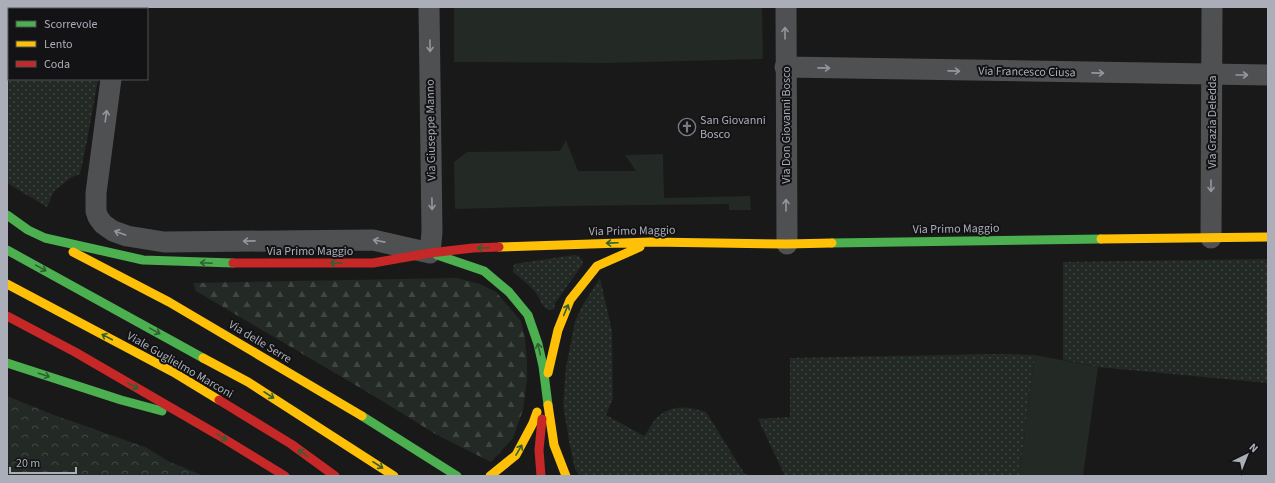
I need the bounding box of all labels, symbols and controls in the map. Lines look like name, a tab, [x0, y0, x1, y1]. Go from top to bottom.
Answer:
legend	[8, 8, 148, 80]
text: Scorrevole	[44, 16, 97, 33]
one-way arrow	[782, 27, 789, 40]
text: Lento	[44, 36, 73, 53]
one-way arrow	[426, 39, 434, 52]
text: Coda	[44, 56, 70, 73]
street label: Via Francesco Ciusa	[978, 63, 1076, 81]
one-way arrow	[817, 64, 830, 72]
street label: Via Don Giovanni Bosco	[778, 66, 795, 184]
one-way arrow	[947, 67, 960, 74]
one-way arrow	[1091, 69, 1104, 77]
one-way arrow	[1235, 71, 1248, 79]
street label: Via Grazia Deledda	[1204, 75, 1221, 169]
street label: Via Giuseppe Manno	[422, 79, 440, 181]
one-way arrow	[102, 110, 110, 123]
place label: San Giovanni Bosco	[700, 112, 766, 143]
church icon: San Giovanni Bosco	[677, 117, 697, 137]
one-way arrow	[1207, 179, 1215, 192]
one-way arrow	[428, 197, 435, 210]
one-way arrow	[782, 199, 790, 212]
street label: Via Primo Maggio	[913, 220, 999, 238]
street label: Via Primo Maggio	[589, 222, 675, 240]
one-way arrow	[114, 229, 127, 236]
one-way arrow	[243, 237, 256, 245]
one-way arrow	[373, 237, 386, 245]
one-way arrow	[606, 239, 619, 247]
street label: Via Primo Maggio	[267, 243, 353, 260]
one-way arrow	[477, 244, 490, 252]
one-way arrow	[200, 259, 213, 267]
one-way arrow	[330, 259, 343, 267]
one-way arrow	[35, 265, 47, 273]
one-way arrow	[563, 304, 571, 316]
street label: Via delle Serre	[225, 316, 295, 368]
one-way arrow	[149, 327, 161, 335]
street label: Viale Guglielmo Marconi	[124, 328, 236, 403]
one-way arrow	[101, 333, 113, 341]
one-way arrow	[535, 343, 543, 356]
one-way arrow	[37, 372, 50, 379]
one-way arrow	[127, 382, 139, 390]
one-way arrow	[263, 391, 274, 399]
one-way arrow	[216, 433, 227, 441]
north arrow	[1227, 435, 1267, 475]
text: N	[1246, 440, 1261, 456]
one-way arrow	[515, 444, 523, 456]
scale bar	[10, 449, 76, 475]
one-way arrow	[298, 449, 309, 457]
text: 20 m	[16, 455, 40, 472]
one-way arrow	[372, 462, 384, 470]

